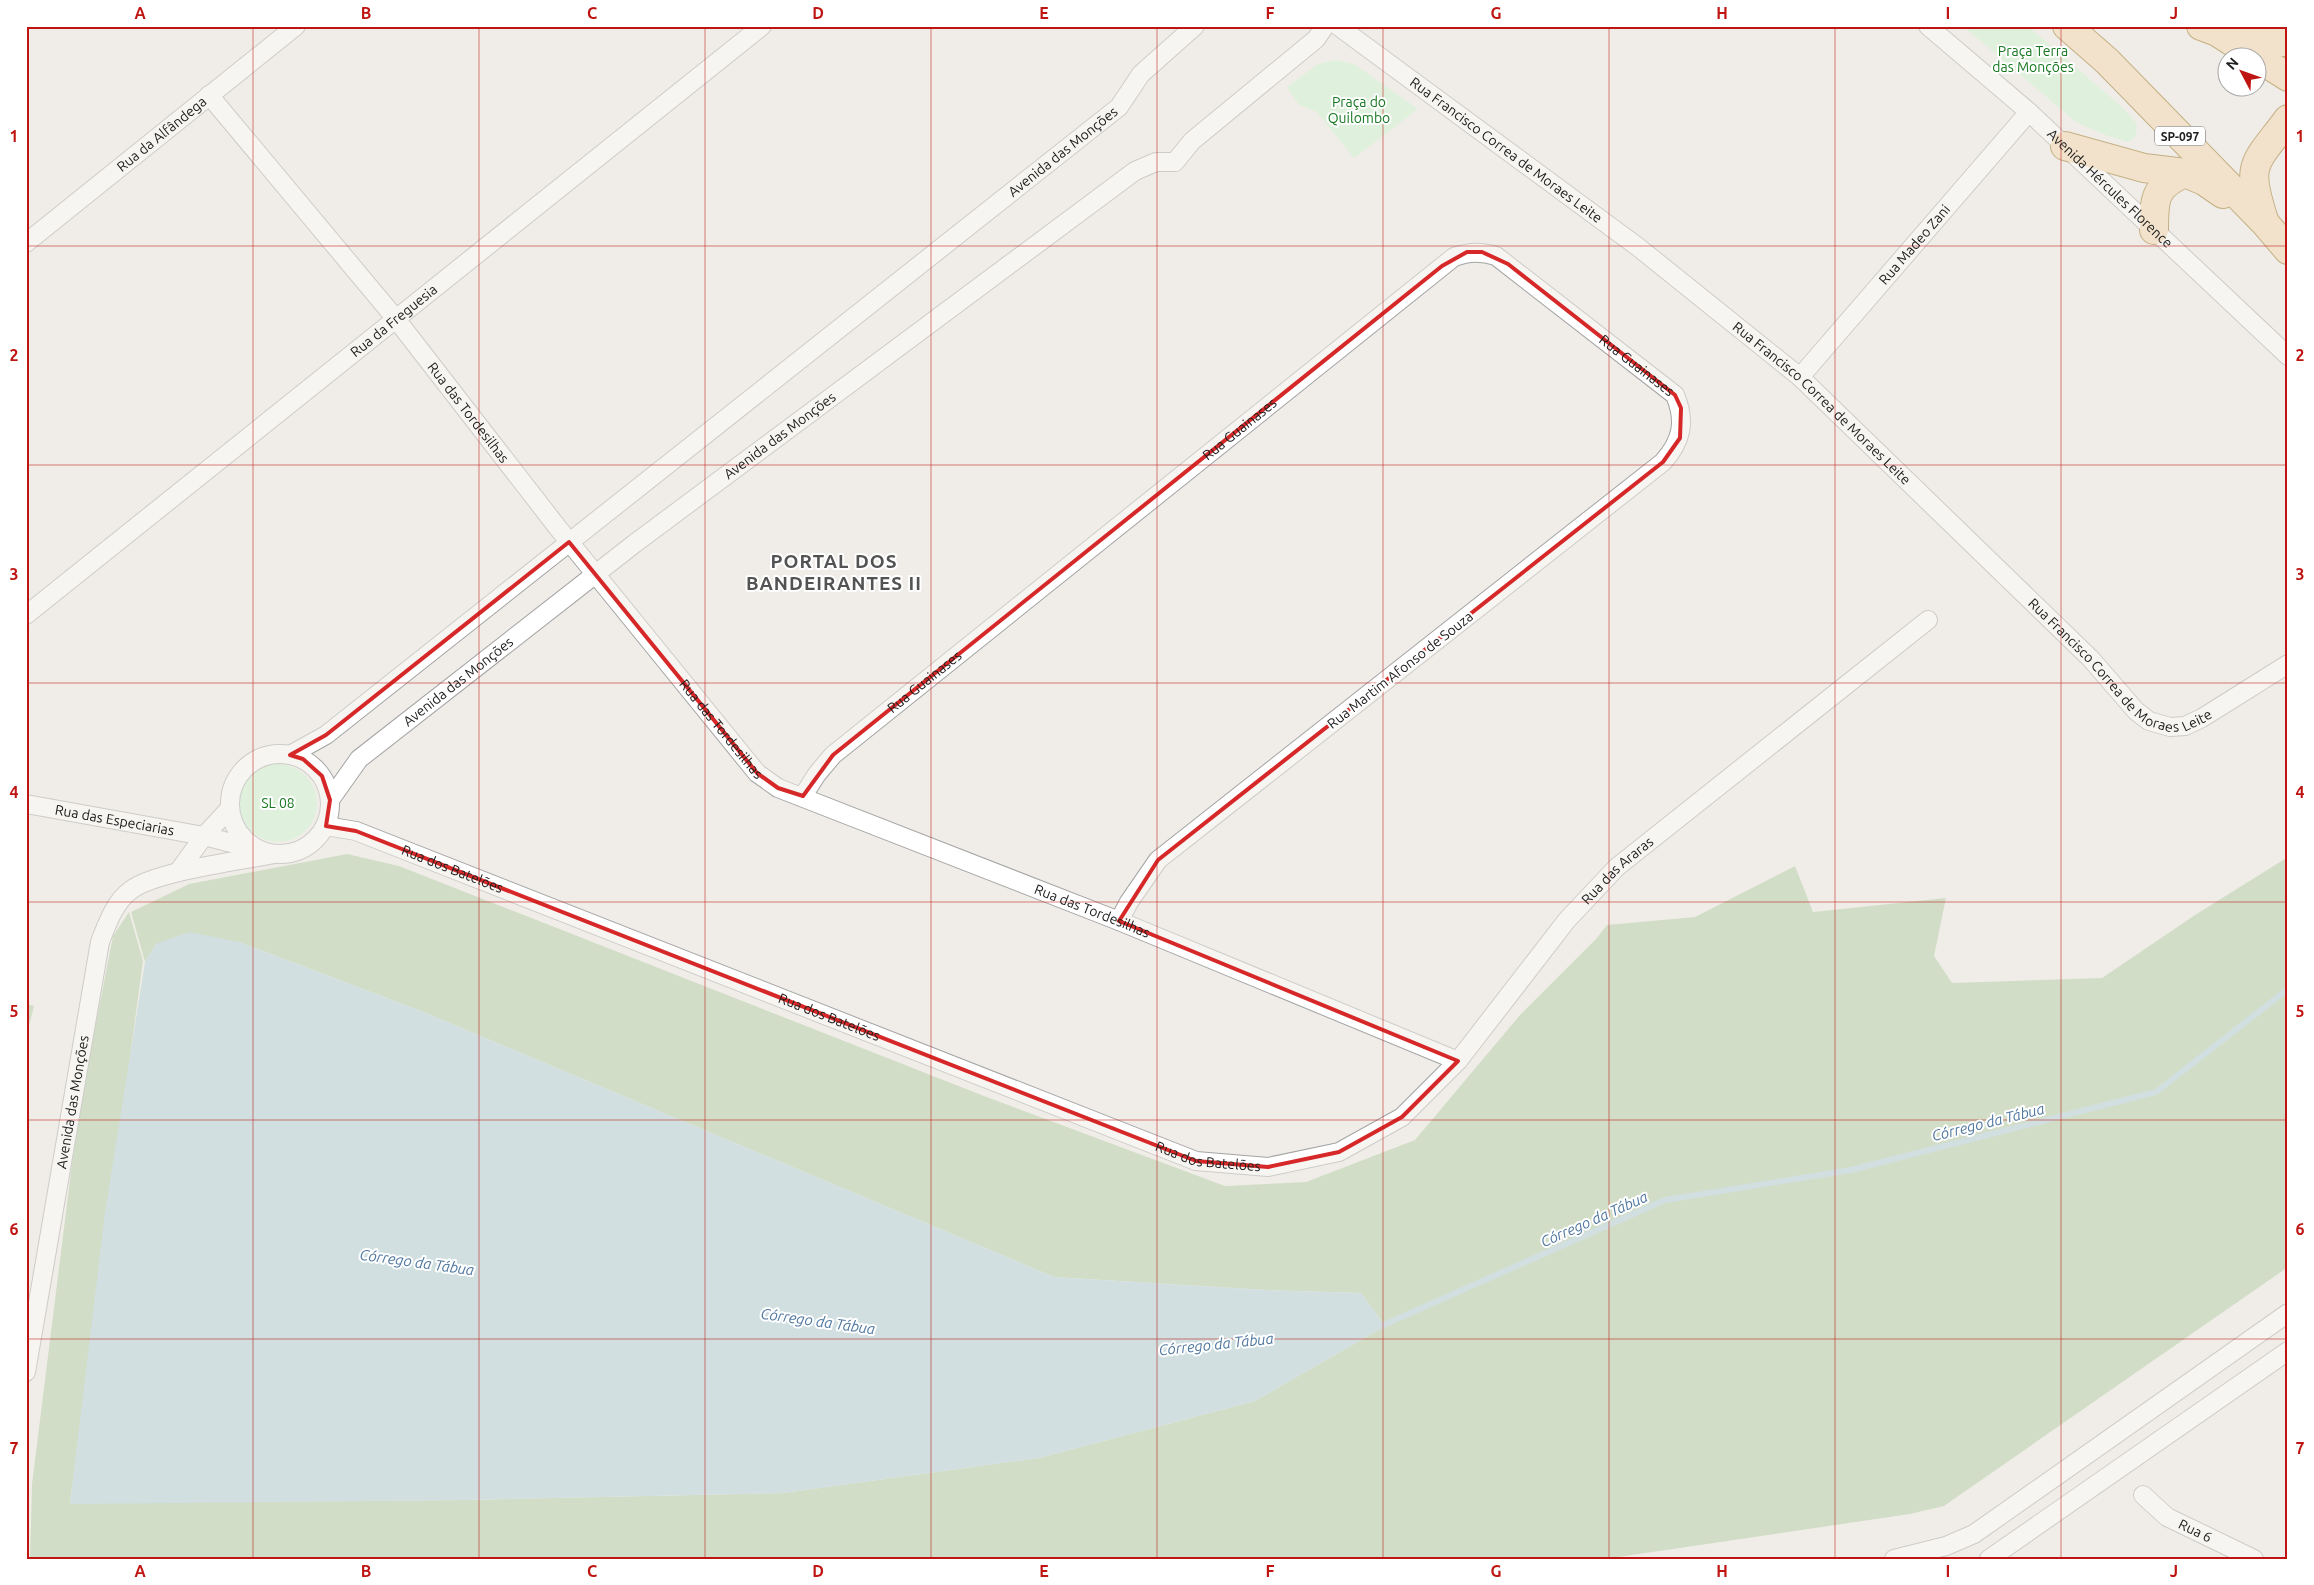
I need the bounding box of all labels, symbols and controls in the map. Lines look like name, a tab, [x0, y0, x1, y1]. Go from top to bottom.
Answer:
text: A	[134, 4, 146, 22]
text: B	[361, 4, 371, 22]
text: C	[587, 4, 597, 22]
text: D	[812, 4, 824, 22]
text: E	[1039, 4, 1049, 22]
text: F	[1266, 4, 1275, 22]
text: G	[1490, 4, 1502, 22]
text: H	[1716, 4, 1728, 22]
text: I	[1946, 4, 1950, 22]
text: J	[2170, 4, 2178, 22]
park label: Praça Terra das Monções	[1992, 43, 2074, 75]
north arrow	[2216, 48, 2266, 98]
text: N	[2223, 54, 2242, 73]
street label: Rua Francisco Correa de Moraes Leite	[1407, 74, 1606, 226]
street label: Rua da Alfândega	[114, 93, 210, 175]
park label: Praça do Quilombo	[1328, 94, 1390, 126]
street label: Avenida das Monções	[1005, 103, 1121, 200]
street label: Avenida Hércules Florence	[2044, 126, 2176, 251]
road number: SP-097	[2155, 126, 2205, 146]
text: 1	[9, 127, 19, 145]
text: 1	[2295, 127, 2305, 145]
street label: Rua Madeo Zani	[1876, 201, 1953, 288]
street label: Rua da Freguesia	[347, 281, 440, 360]
street label: Rua Francisco Correa de Moraes Leite	[1730, 318, 1914, 488]
street label: Rua Guainases	[1596, 331, 1677, 399]
text: 2	[9, 346, 19, 364]
text: 2	[2295, 346, 2305, 364]
street label: Rua das Tordesilhas	[424, 359, 512, 466]
street label: Avenida das Monções	[721, 389, 839, 482]
street label: Rua Guainases	[1199, 395, 1280, 463]
district label: PORTAL DOS BANDEIRANTES II	[746, 550, 922, 594]
text: 3	[9, 565, 19, 583]
text: 3	[2295, 565, 2305, 583]
street label: Rua Francisco Correa de Moraes Leite	[2025, 595, 2215, 736]
street label: Rua Martim Afonso de Souza	[1324, 608, 1476, 732]
street label: Avenida das Monções	[400, 634, 516, 729]
street label: Rua Guainases	[884, 647, 965, 716]
street label: Rua das Tordesilhas	[676, 676, 765, 782]
text: 4	[9, 783, 19, 801]
text: 4	[2295, 783, 2305, 801]
park label: SL 08	[261, 795, 295, 811]
street label: Rua das Especiarias	[54, 801, 175, 838]
street label: Rua das Araras	[1578, 833, 1656, 907]
street label: Rua dos Batelões	[399, 842, 506, 896]
street label: Rua das Tordesilhas	[1032, 881, 1152, 941]
street label: Rua dos Batelões	[776, 990, 882, 1044]
text: 5	[9, 1002, 19, 1020]
text: 5	[2295, 1002, 2305, 1020]
street label: Avenida das Monções	[53, 1034, 92, 1170]
water label: Córrego da Tábua	[1930, 1100, 2046, 1144]
street label: Rua dos Batelões	[1153, 1138, 1261, 1174]
water label: Córrego da Tábua	[1538, 1188, 1650, 1250]
text: 6	[9, 1220, 19, 1238]
text: 6	[2295, 1220, 2305, 1238]
water label: Córrego da Tábua	[359, 1246, 475, 1278]
water label: Córrego da Tábua	[760, 1305, 876, 1337]
water label: Córrego da Tábua	[1158, 1330, 1274, 1358]
text: 7	[9, 1439, 19, 1457]
text: 7	[2295, 1439, 2305, 1457]
street label: Rua 6	[2176, 1516, 2215, 1546]
text: A	[134, 1562, 146, 1580]
text: B	[361, 1562, 371, 1580]
text: C	[587, 1562, 597, 1580]
text: D	[812, 1562, 824, 1580]
text: E	[1039, 1562, 1049, 1580]
text: F	[1266, 1562, 1275, 1580]
text: G	[1490, 1562, 1502, 1580]
text: H	[1716, 1562, 1728, 1580]
text: I	[1946, 1562, 1950, 1580]
text: J	[2170, 1562, 2178, 1580]

